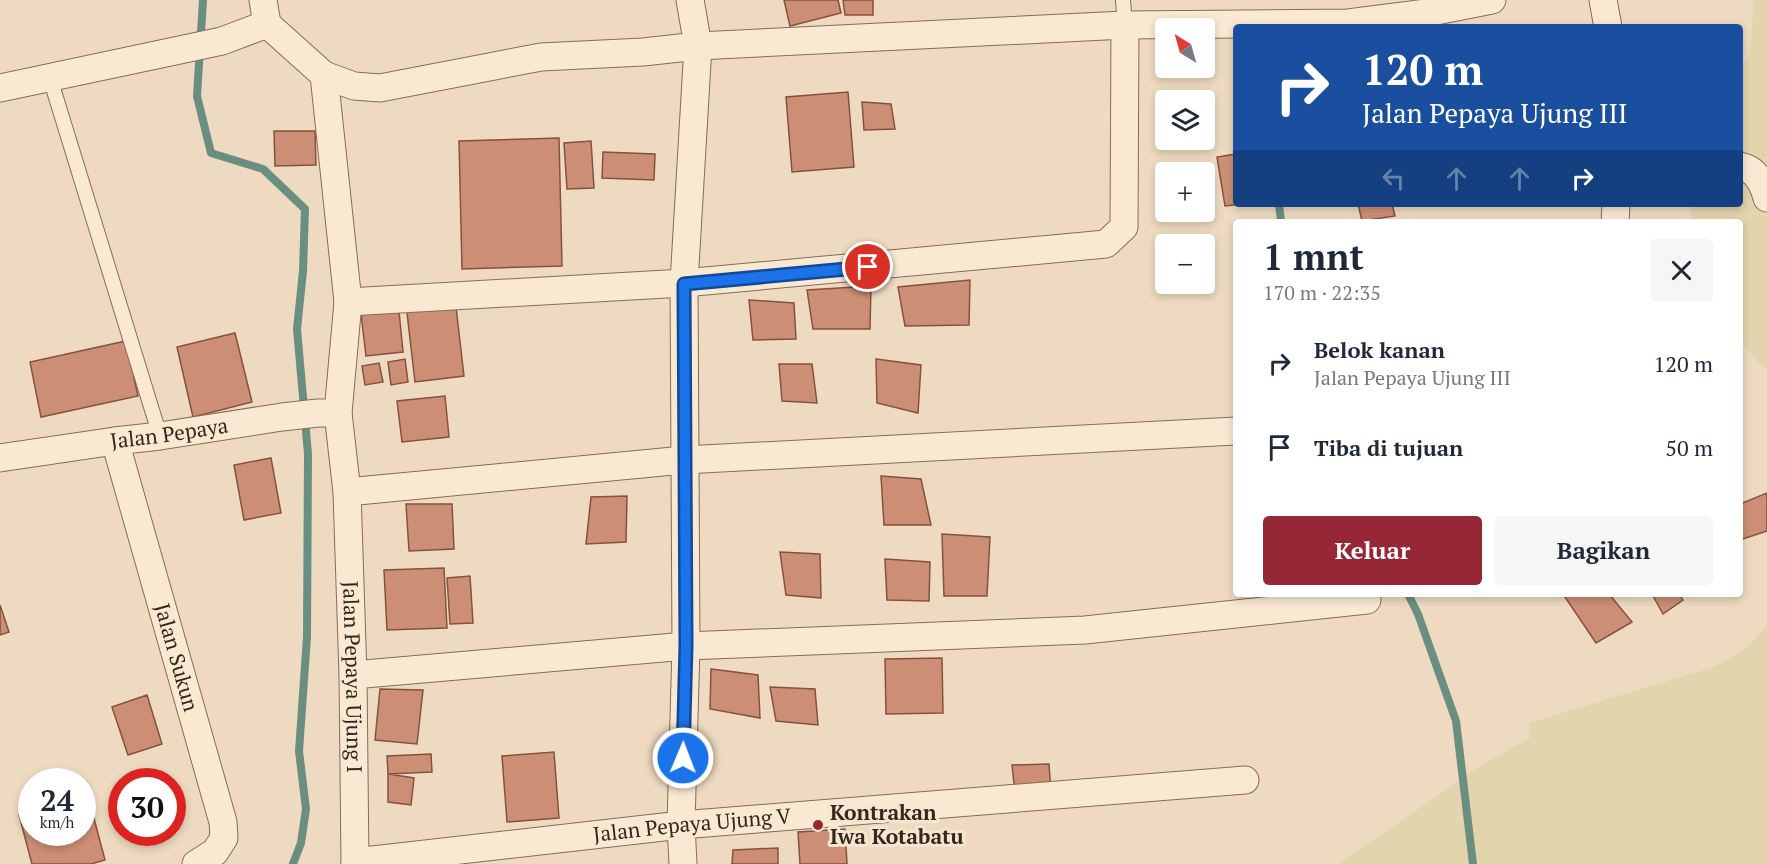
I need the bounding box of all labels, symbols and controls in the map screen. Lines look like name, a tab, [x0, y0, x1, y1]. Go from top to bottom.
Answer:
north arrow	[1155, 18, 1215, 78]
map controls	[1155, 18, 1215, 294]
text: 120 m	[1362, 41, 1483, 97]
icon: right	[1263, 48, 1341, 126]
button: layers	[1155, 90, 1215, 150]
text: Jalan Pepaya Ujung III	[1362, 95, 1628, 131]
button: +	[1155, 162, 1215, 222]
icon: left	[1377, 162, 1410, 195]
icon: ahead	[1440, 162, 1473, 195]
icon: ahead	[1503, 162, 1536, 195]
icon: right	[1566, 162, 1599, 195]
text: 1 mnt	[1263, 233, 1364, 280]
button: −	[1155, 234, 1215, 294]
button: close	[1650, 239, 1713, 302]
pin	[842, 241, 893, 292]
icon: arrive	[851, 250, 884, 283]
text: 170 m · 22:35	[1263, 279, 1381, 306]
text: Belok kanan	[1314, 335, 1445, 364]
icon: right	[1263, 347, 1296, 380]
text: 120 m	[1653, 349, 1713, 378]
text: Jalan Pepaya Ujung III	[1314, 364, 1511, 391]
street label: Jalan Pepaya	[108, 411, 230, 455]
icon: arrive	[1263, 431, 1296, 464]
text: Tiba di tujuan	[1314, 433, 1463, 462]
text: 50 m	[1665, 433, 1713, 462]
button: Keluar	[1263, 516, 1482, 585]
button: Bagikan	[1494, 516, 1713, 585]
street label: Jalan Pepaya Ujung I	[337, 581, 369, 773]
street label: Jalan Sukun	[149, 600, 206, 715]
position arrow	[651, 726, 715, 790]
speed limit sign: 30	[108, 768, 186, 846]
text: 24	[40, 780, 74, 820]
place label: Kontrakan Iwa Kotabatu	[830, 798, 964, 850]
street label: Jalan Pepaya Ujung V	[592, 801, 792, 848]
text: km/h	[40, 812, 74, 832]
marker: Kontrakan Iwa Kotabatu	[811, 818, 825, 832]

